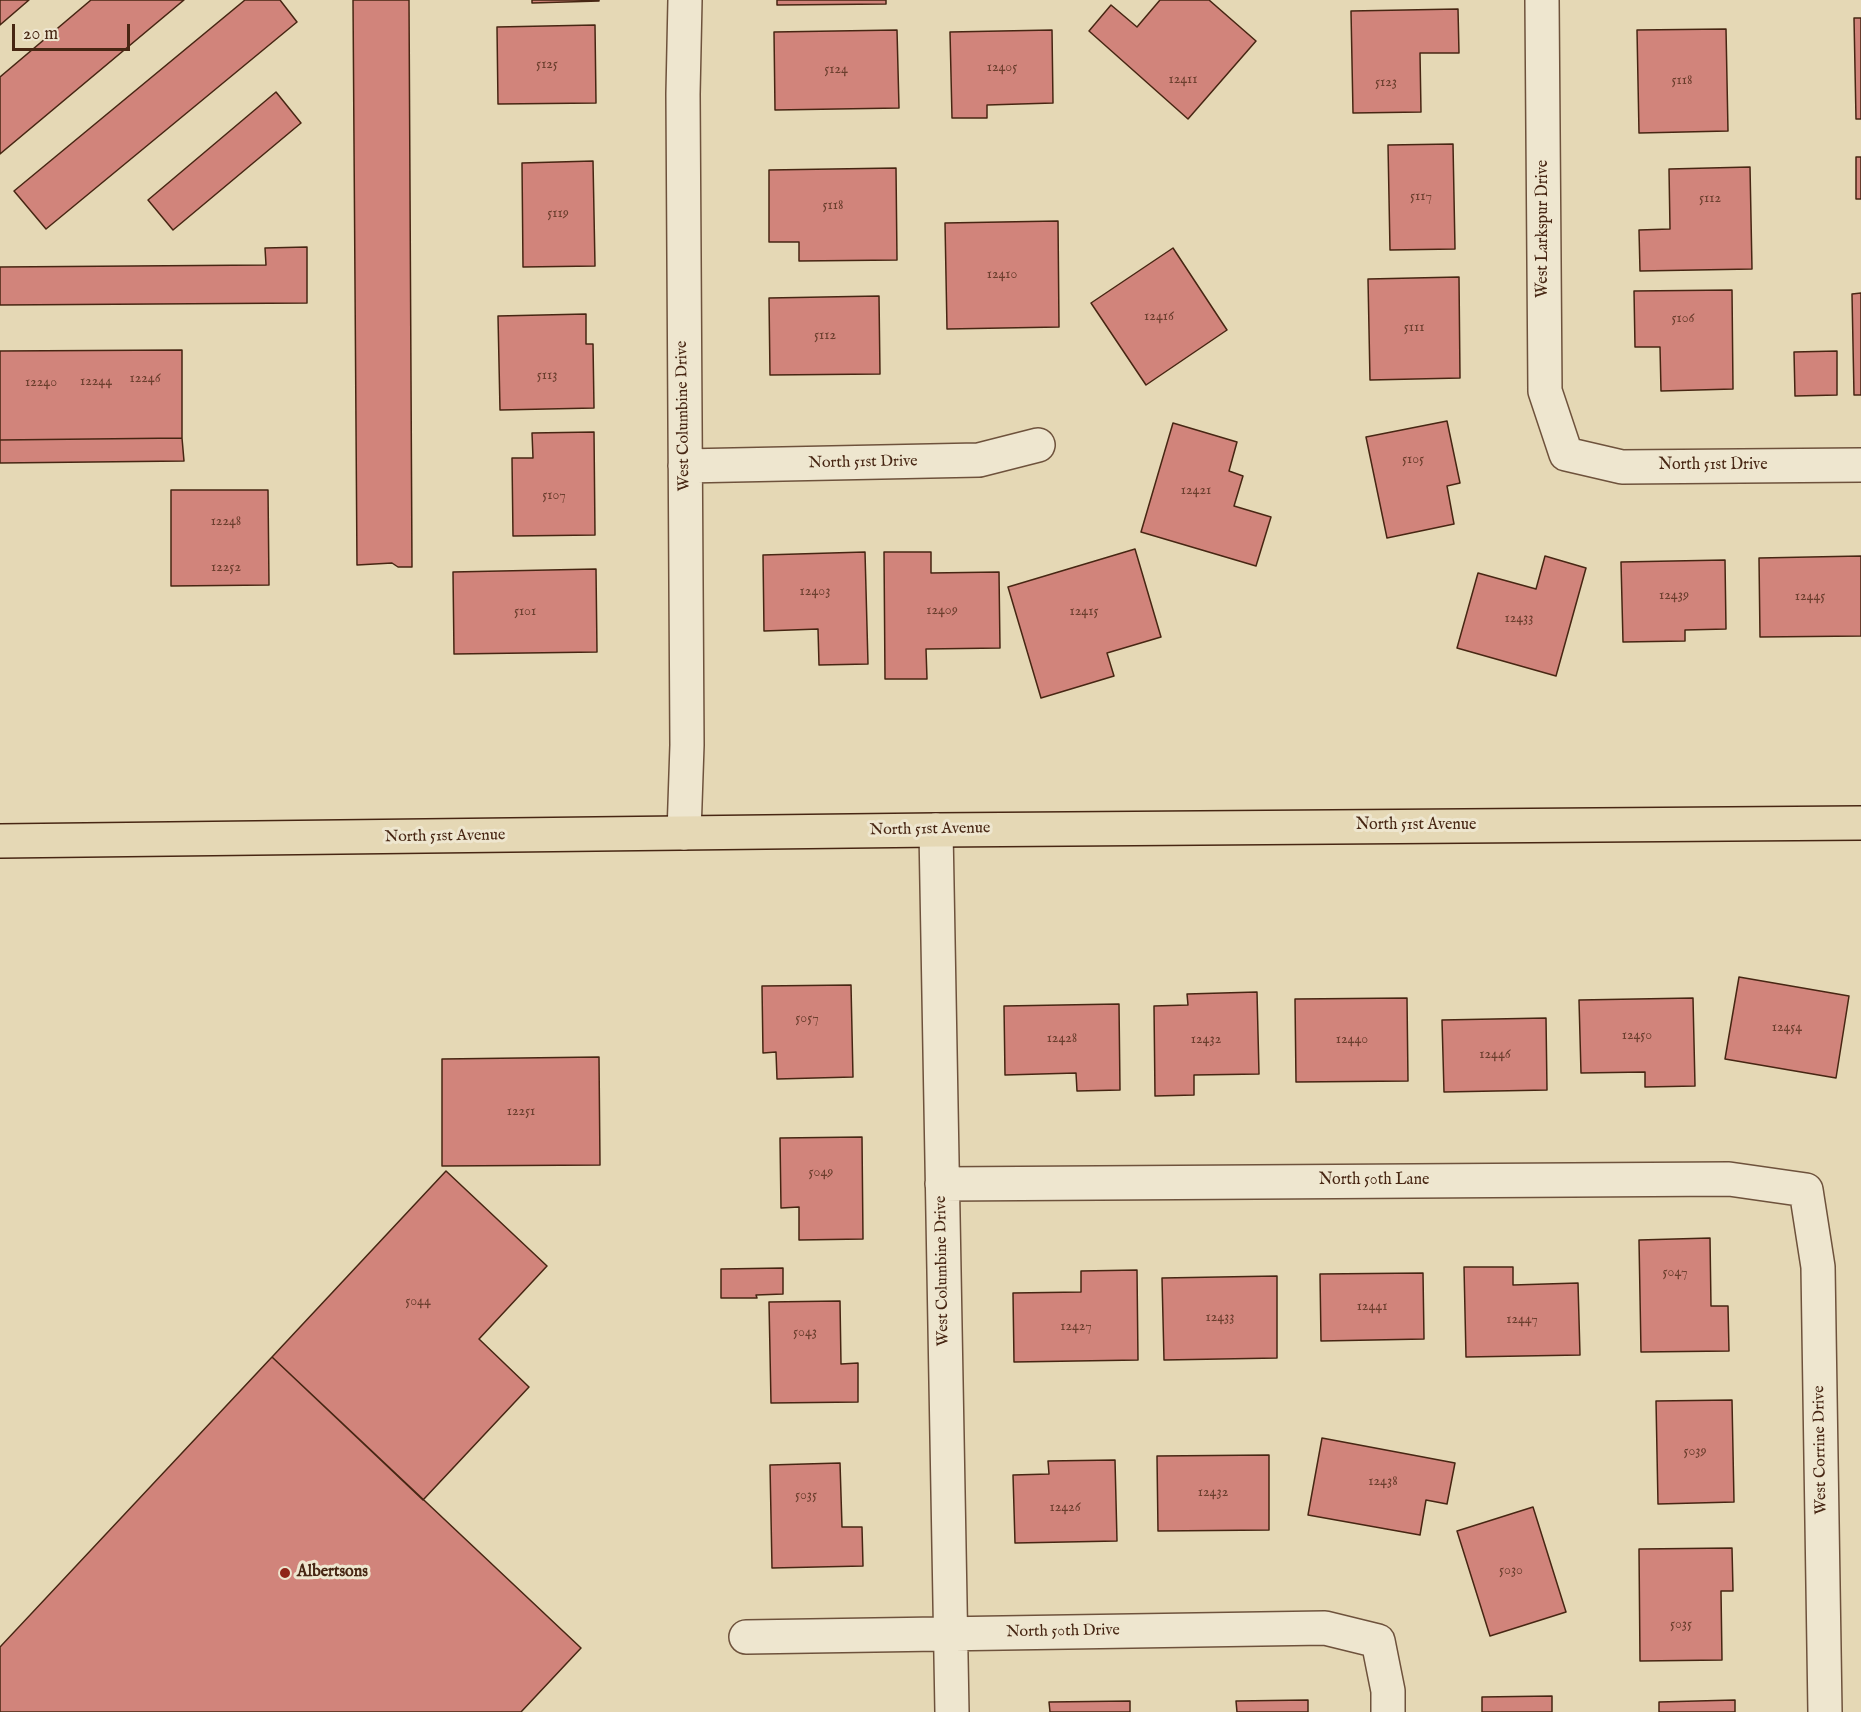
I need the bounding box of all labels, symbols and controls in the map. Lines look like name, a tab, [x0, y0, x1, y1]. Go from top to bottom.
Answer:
scale bar	[15, 12, 134, 50]
text: 20 m	[23, 23, 58, 46]
house number: 5125	[536, 57, 558, 73]
house number: 12405	[987, 60, 1017, 76]
house number: 5124	[824, 62, 848, 78]
house number: 12411	[1168, 72, 1198, 88]
house number: 5118	[1672, 73, 1692, 89]
house number: 5123	[1375, 75, 1397, 91]
street label: West Larkspur Drive	[1534, 160, 1554, 298]
house number: 5117	[1410, 189, 1432, 205]
house number: 5112	[1699, 191, 1721, 207]
house number: 5118	[823, 198, 843, 214]
house number: 5119	[547, 206, 569, 222]
house number: 12410	[987, 267, 1017, 283]
house number: 12416	[1144, 309, 1174, 325]
house number: 5106	[1671, 311, 1695, 327]
house number: 5111	[1404, 320, 1424, 336]
house number: 5112	[814, 328, 836, 344]
street label: West Columbine Drive	[673, 340, 695, 492]
house number: 5113	[537, 368, 557, 384]
house number: 12246	[129, 371, 161, 387]
house number: 12244	[80, 374, 112, 390]
house number: 12240	[25, 375, 57, 391]
street label: North 51st Drive	[808, 452, 918, 474]
house number: 5105	[1402, 452, 1424, 468]
street label: North 51st Drive	[1659, 456, 1767, 476]
house number: 12421	[1181, 483, 1211, 499]
house number: 5107	[542, 488, 566, 504]
house number: 12248	[211, 514, 241, 530]
house number: 12252	[211, 560, 241, 576]
house number: 12403	[800, 584, 830, 600]
house number: 12439	[1659, 588, 1689, 604]
house number: 12445	[1795, 589, 1825, 605]
house number: 12409	[926, 603, 958, 619]
house number: 5101	[514, 604, 536, 620]
house number: 12415	[1070, 604, 1098, 620]
house number: 12433	[1504, 611, 1534, 627]
street label: North 51st Avenue	[1356, 816, 1476, 836]
street label: North 51st Avenue	[870, 819, 990, 841]
street label: North 51st Avenue	[385, 826, 505, 848]
house number: 5057	[795, 1011, 819, 1027]
house number: 12454	[1772, 1020, 1802, 1036]
house number: 12450	[1622, 1028, 1652, 1044]
house number: 12428	[1047, 1031, 1077, 1047]
house number: 12432	[1191, 1032, 1221, 1048]
house number: 12440	[1336, 1032, 1368, 1048]
house number: 12446	[1479, 1047, 1511, 1063]
house number: 12251	[507, 1104, 535, 1120]
house number: 5049	[809, 1165, 833, 1181]
street label: North 50th Lane	[1319, 1171, 1429, 1191]
street label: West Columbine Drive	[932, 1195, 954, 1347]
house number: 5047	[1663, 1265, 1687, 1281]
house number: 5044	[405, 1294, 431, 1310]
house number: 12441	[1357, 1299, 1387, 1315]
house number: 12433	[1205, 1310, 1235, 1326]
house number: 12447	[1506, 1312, 1538, 1328]
house number: 12427	[1060, 1319, 1092, 1335]
house number: 5043	[793, 1325, 817, 1341]
street label: West Corrine Drive	[1810, 1385, 1832, 1515]
house number: 5039	[1683, 1444, 1707, 1460]
house number: 12438	[1368, 1474, 1398, 1490]
house number: 12432	[1198, 1485, 1228, 1501]
house number: 5035	[795, 1488, 817, 1504]
house number: 12426	[1049, 1500, 1081, 1516]
place label: Albertsons	[297, 1563, 368, 1583]
house number: 5030	[1499, 1563, 1523, 1579]
marker: Albertsons	[278, 1566, 292, 1580]
house number: 5035	[1670, 1617, 1692, 1633]
street label: North 50th Drive	[1006, 1621, 1120, 1643]

